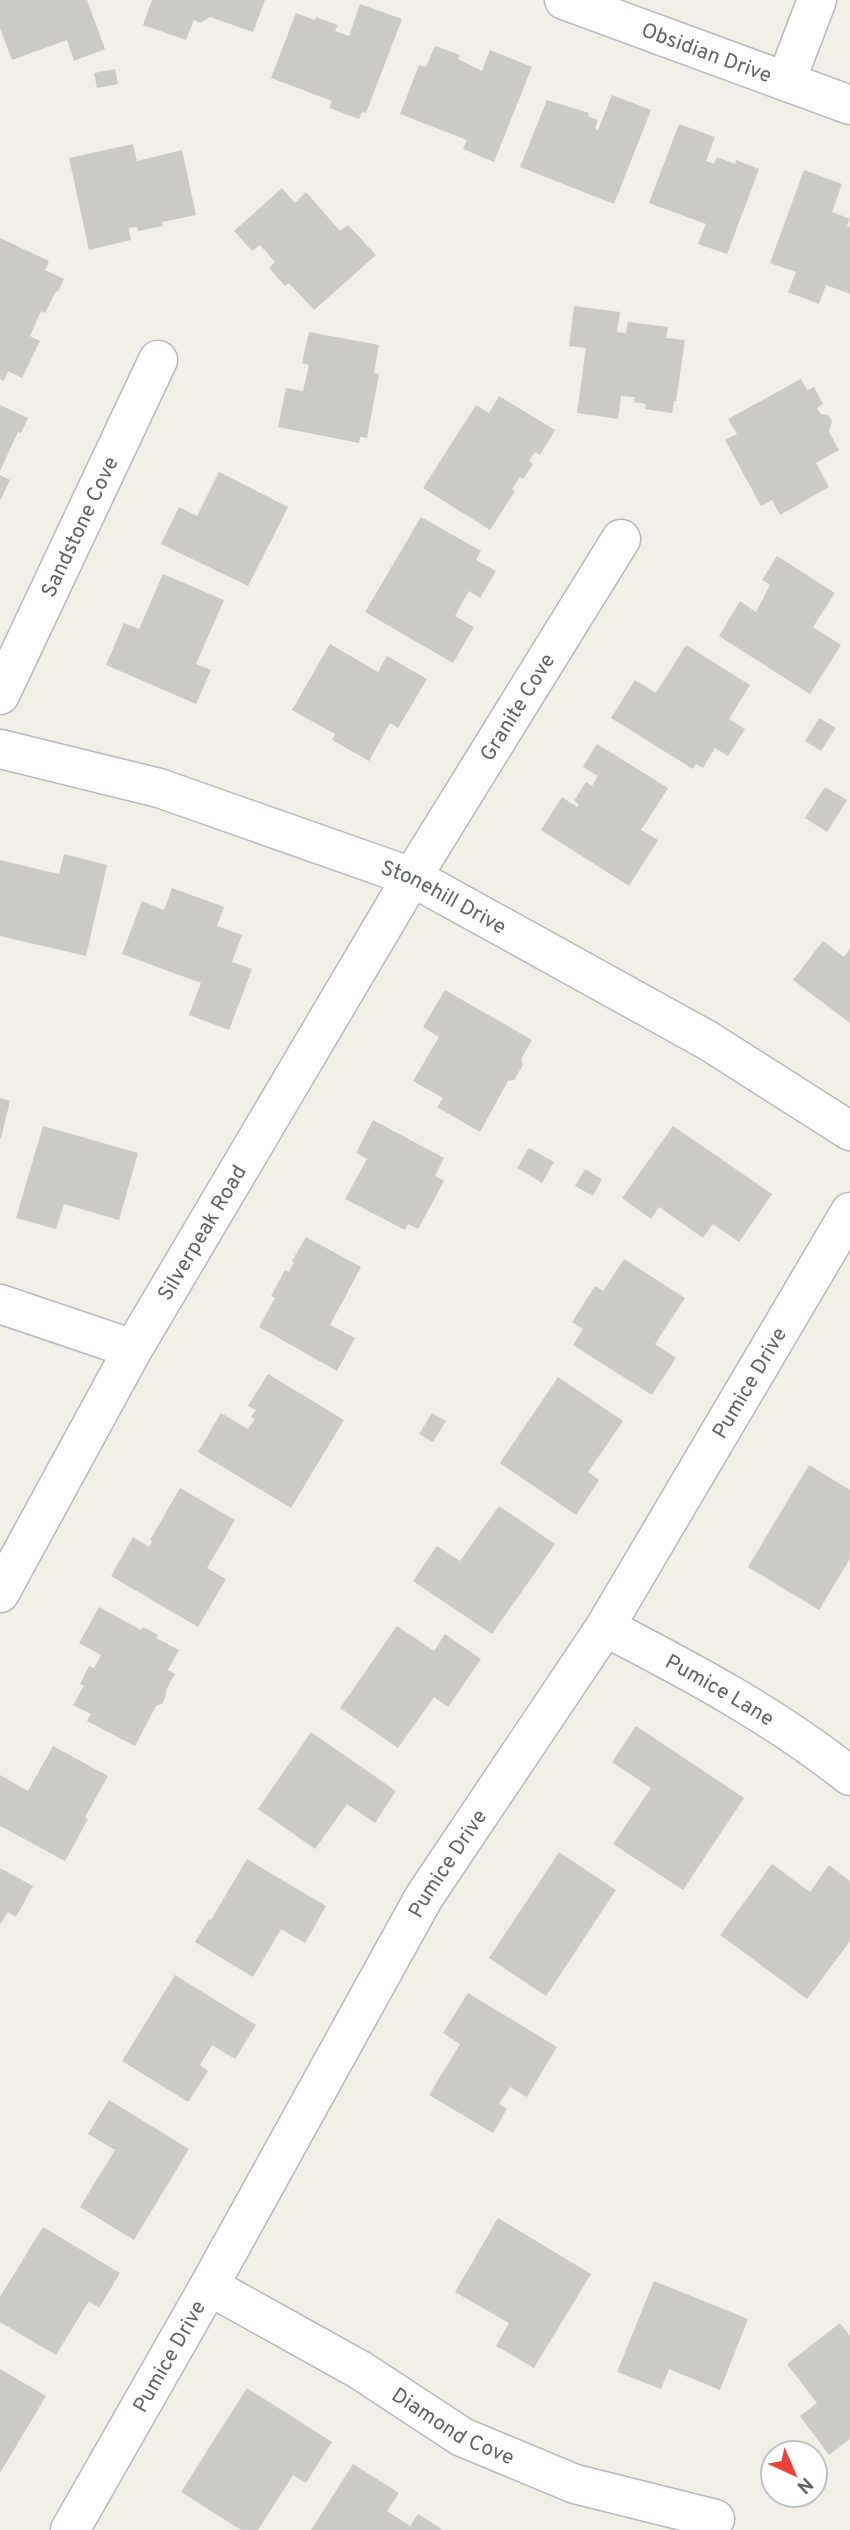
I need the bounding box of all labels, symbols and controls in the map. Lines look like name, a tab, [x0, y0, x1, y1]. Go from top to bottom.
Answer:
street label: Obsidian Drive	[637, 17, 775, 90]
street label: Sandstone Cove	[36, 453, 125, 602]
street label: Granite Cove	[475, 649, 562, 767]
street label: Stonehill Drive	[377, 855, 511, 941]
street label: Silverpeak Road	[153, 1161, 254, 1306]
street label: Pumice Drive	[707, 1323, 794, 1444]
street label: Pumice Lane	[660, 1649, 779, 1733]
street label: Pumice Drive	[403, 1805, 494, 1923]
street label: Pumice Drive	[128, 2296, 213, 2418]
street label: Diamond Cove	[386, 2382, 518, 2472]
north arrow	[759, 2439, 829, 2509]
text: N	[791, 2471, 818, 2498]

